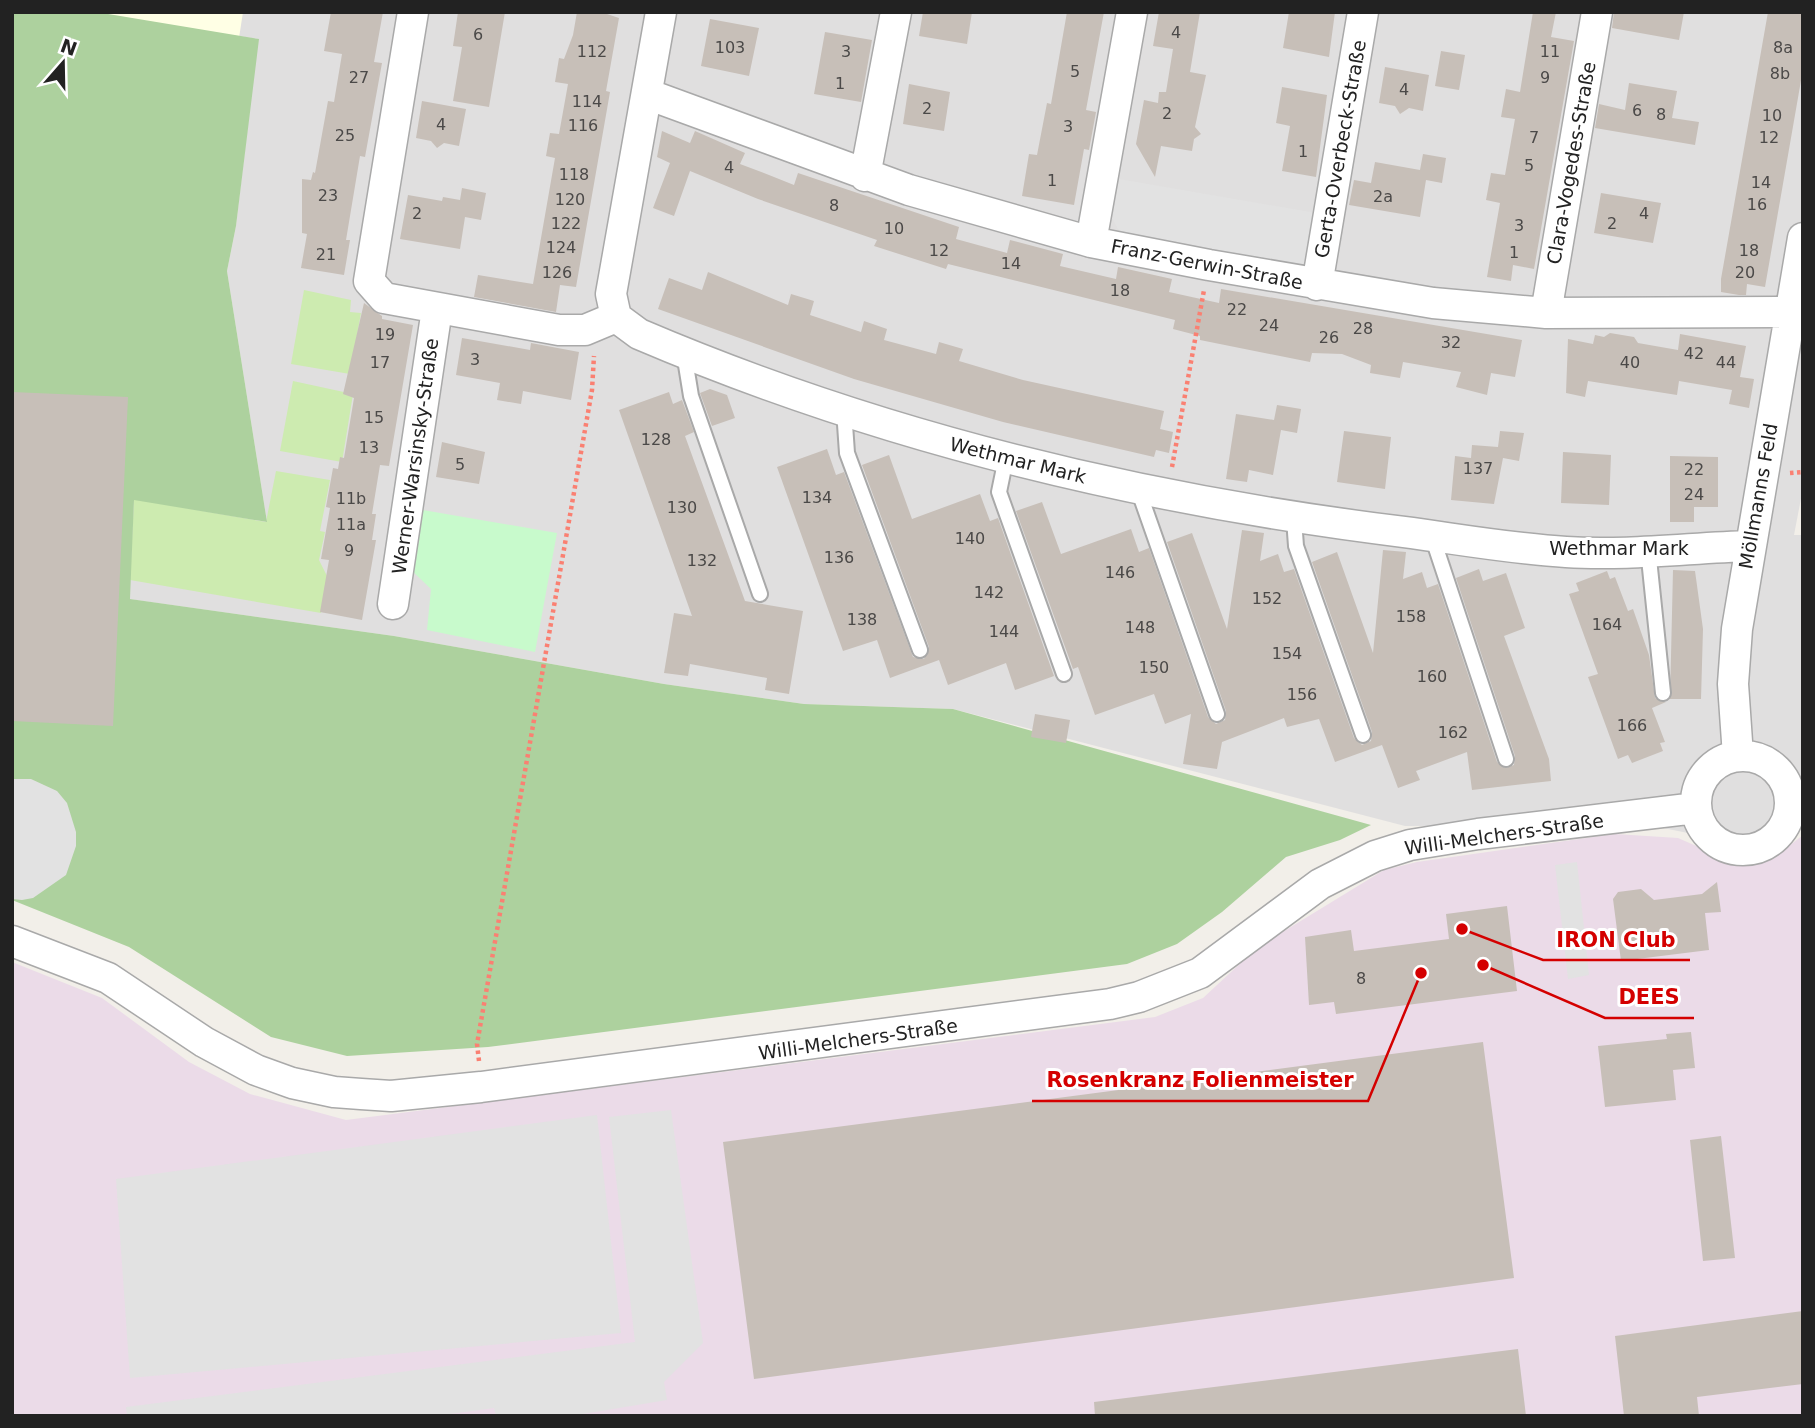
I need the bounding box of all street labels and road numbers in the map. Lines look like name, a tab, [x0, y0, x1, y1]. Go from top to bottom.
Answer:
street label: Gerta-Overbeck-Straße	[1310, 38, 1370, 260]
street label: Clara-Vogedes-Straße	[1542, 60, 1600, 266]
street label: Franz-Gerwin-Straße	[1109, 235, 1305, 293]
street label: Werner-Warsinsky-Straße	[388, 337, 442, 575]
street label: Möllmanns Feld	[1734, 421, 1782, 571]
street label: Wethmar Mark	[948, 432, 1088, 488]
street label: Wethmar Mark	[1549, 537, 1689, 559]
street label: Willi-Melchers-Straße	[1403, 809, 1605, 859]
street label: Willi-Melchers-Straße	[757, 1014, 959, 1064]

